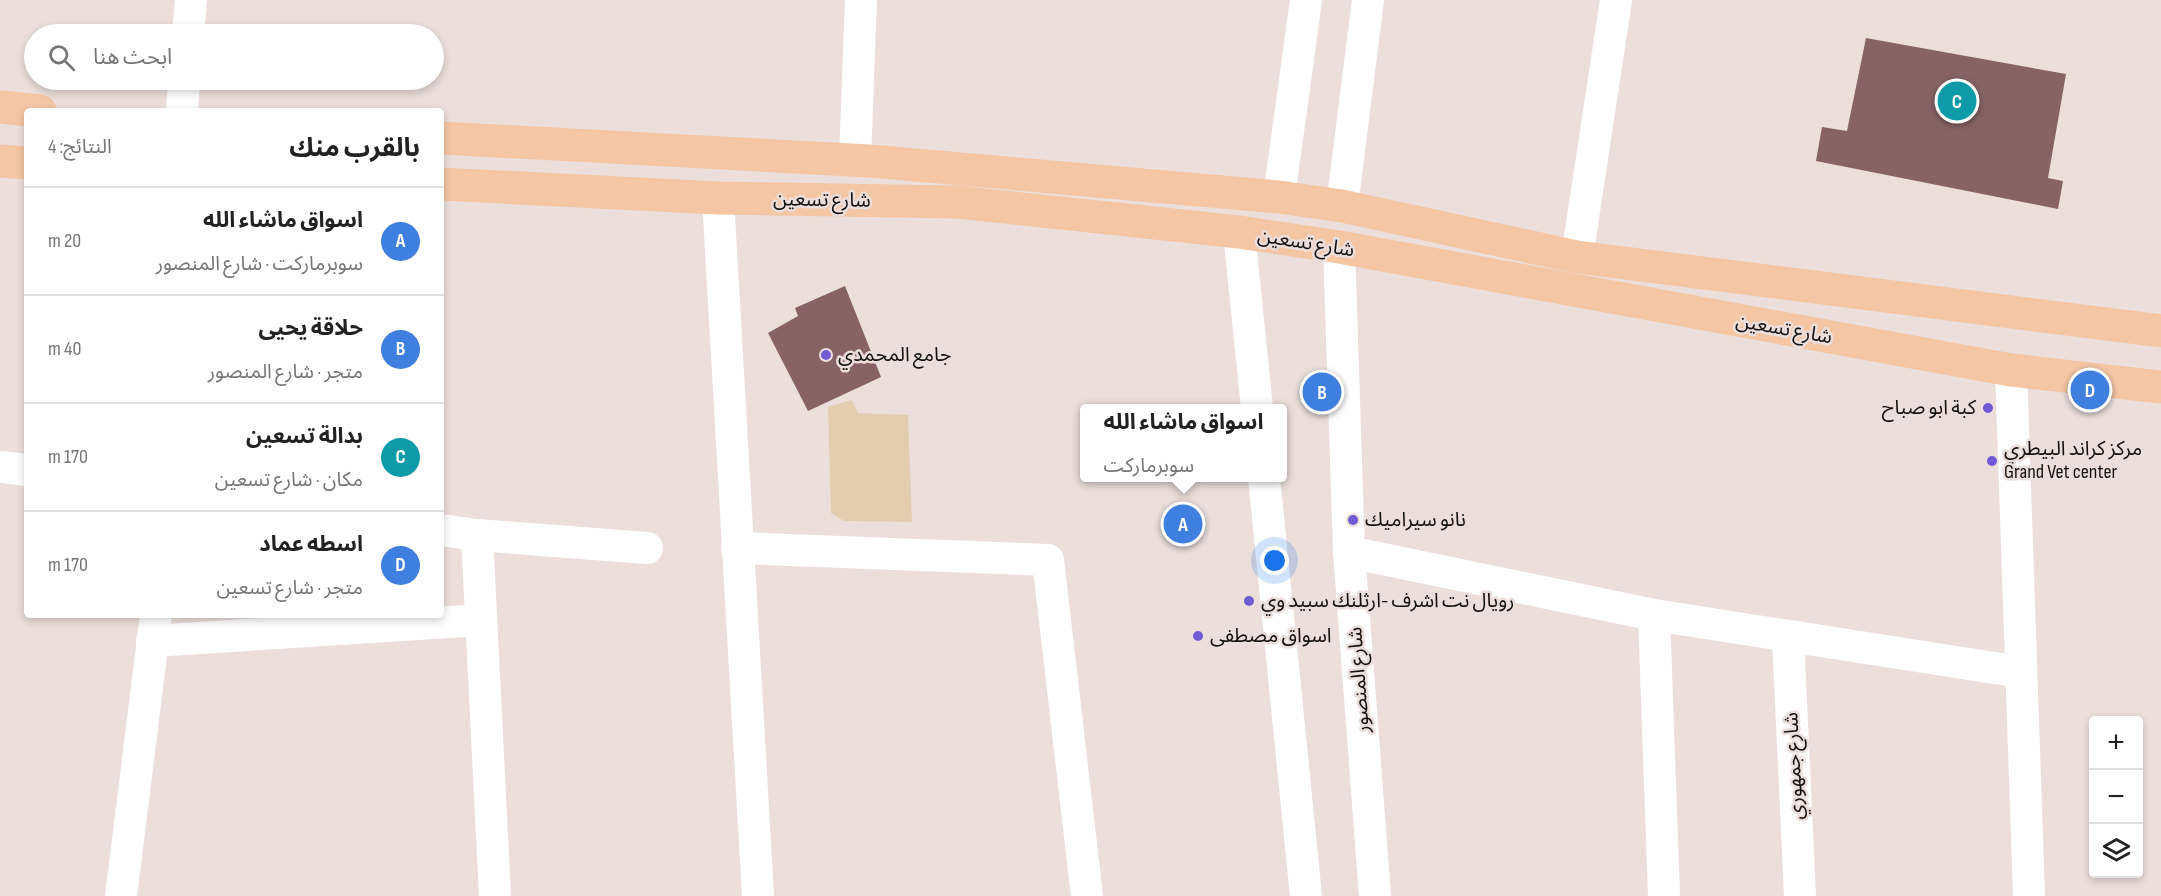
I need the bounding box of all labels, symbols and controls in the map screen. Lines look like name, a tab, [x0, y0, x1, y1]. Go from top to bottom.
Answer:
search box	[24, 24, 444, 90]
icon: search	[45, 41, 78, 74]
text: ابحث هنا	[93, 44, 172, 71]
pin: C	[1938, 78, 1976, 124]
text: بالقرب منك	[289, 133, 420, 164]
text: النتائج: 4	[48, 135, 112, 159]
street label: شارع تسعين	[773, 187, 871, 215]
text: اسواق ماشاء الله	[203, 207, 363, 234]
street label: شارع تسعين	[1256, 224, 1356, 264]
text: 20 m	[48, 229, 81, 253]
text: A	[396, 229, 405, 253]
text: سوبرماركت · شارع المنصور	[156, 252, 363, 276]
street label: شارع تسعين	[1733, 309, 1834, 351]
text: حلاقة يحيى	[259, 315, 363, 342]
text: 40 m	[48, 337, 81, 361]
text: B	[396, 337, 405, 361]
place label: جامع المحمدي	[838, 343, 952, 370]
marker: جامع المحمدي	[819, 348, 833, 362]
text: متجر · شارع المنصور	[208, 360, 363, 384]
pin: D	[2070, 368, 2110, 412]
pin: B	[1302, 370, 1342, 414]
place label: كبة ابو صباح	[1882, 396, 1977, 422]
marker: كبة ابو صباح	[1981, 401, 1995, 415]
popup	[1080, 404, 1287, 482]
text: اسواق ماشاء الله	[1104, 409, 1264, 436]
text: بدالة تسعين	[246, 423, 363, 450]
place label: مركز كراند البيطري Grand Vet center	[2004, 437, 2142, 484]
text: 170 m	[48, 445, 88, 469]
text: C	[395, 445, 406, 469]
text: سوبرماركت	[1104, 454, 1194, 478]
marker: مركز كراند البيطري Grand Vet center	[1985, 454, 1999, 468]
text: مكان · شارع تسعين	[215, 468, 363, 492]
pin: A	[1164, 502, 1202, 546]
place label: نانو سيراميك	[1365, 508, 1466, 532]
marker: نانو سيراميك	[1346, 513, 1360, 527]
text: اسطه عماد	[259, 531, 363, 558]
your location	[1260, 546, 1289, 575]
text: 170 m	[48, 553, 88, 577]
text: D	[395, 553, 406, 577]
text: متجر · شارع تسعين	[216, 576, 363, 600]
place label: رويال نت اشرف -ارثلنك سبيد وي	[1261, 589, 1514, 616]
marker: رويال نت اشرف -ارثلنك سبيد وي	[1242, 594, 1256, 608]
place label: اسواق مصطفى	[1210, 624, 1332, 648]
street label: شارع المنصور	[1343, 626, 1377, 735]
marker: اسواق مصطفى	[1191, 629, 1205, 643]
street label: شارع جمهوري	[1779, 711, 1811, 820]
map controls	[2089, 716, 2143, 878]
button: +	[2089, 716, 2143, 770]
button: −	[2089, 770, 2143, 824]
button: layers	[2089, 824, 2143, 878]

